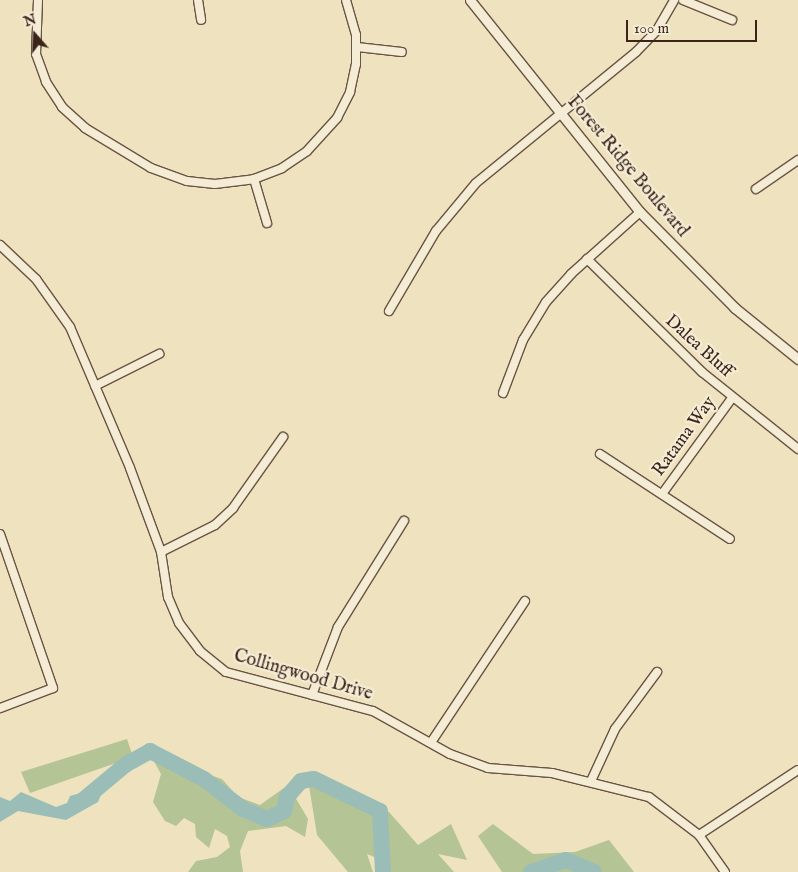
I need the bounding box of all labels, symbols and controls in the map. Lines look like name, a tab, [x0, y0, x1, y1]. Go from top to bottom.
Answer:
north arrow	[10, 10, 60, 60]
text: N	[21, 10, 39, 31]
scale bar	[628, 10, 759, 42]
text: 100 m	[634, 19, 669, 38]
street label: Forest Ridge Boulevard	[562, 92, 692, 242]
street label: Dalea Bluff	[660, 311, 736, 383]
street label: Ratama Way	[649, 393, 721, 481]
street label: Collingwood Drive	[231, 646, 375, 706]

